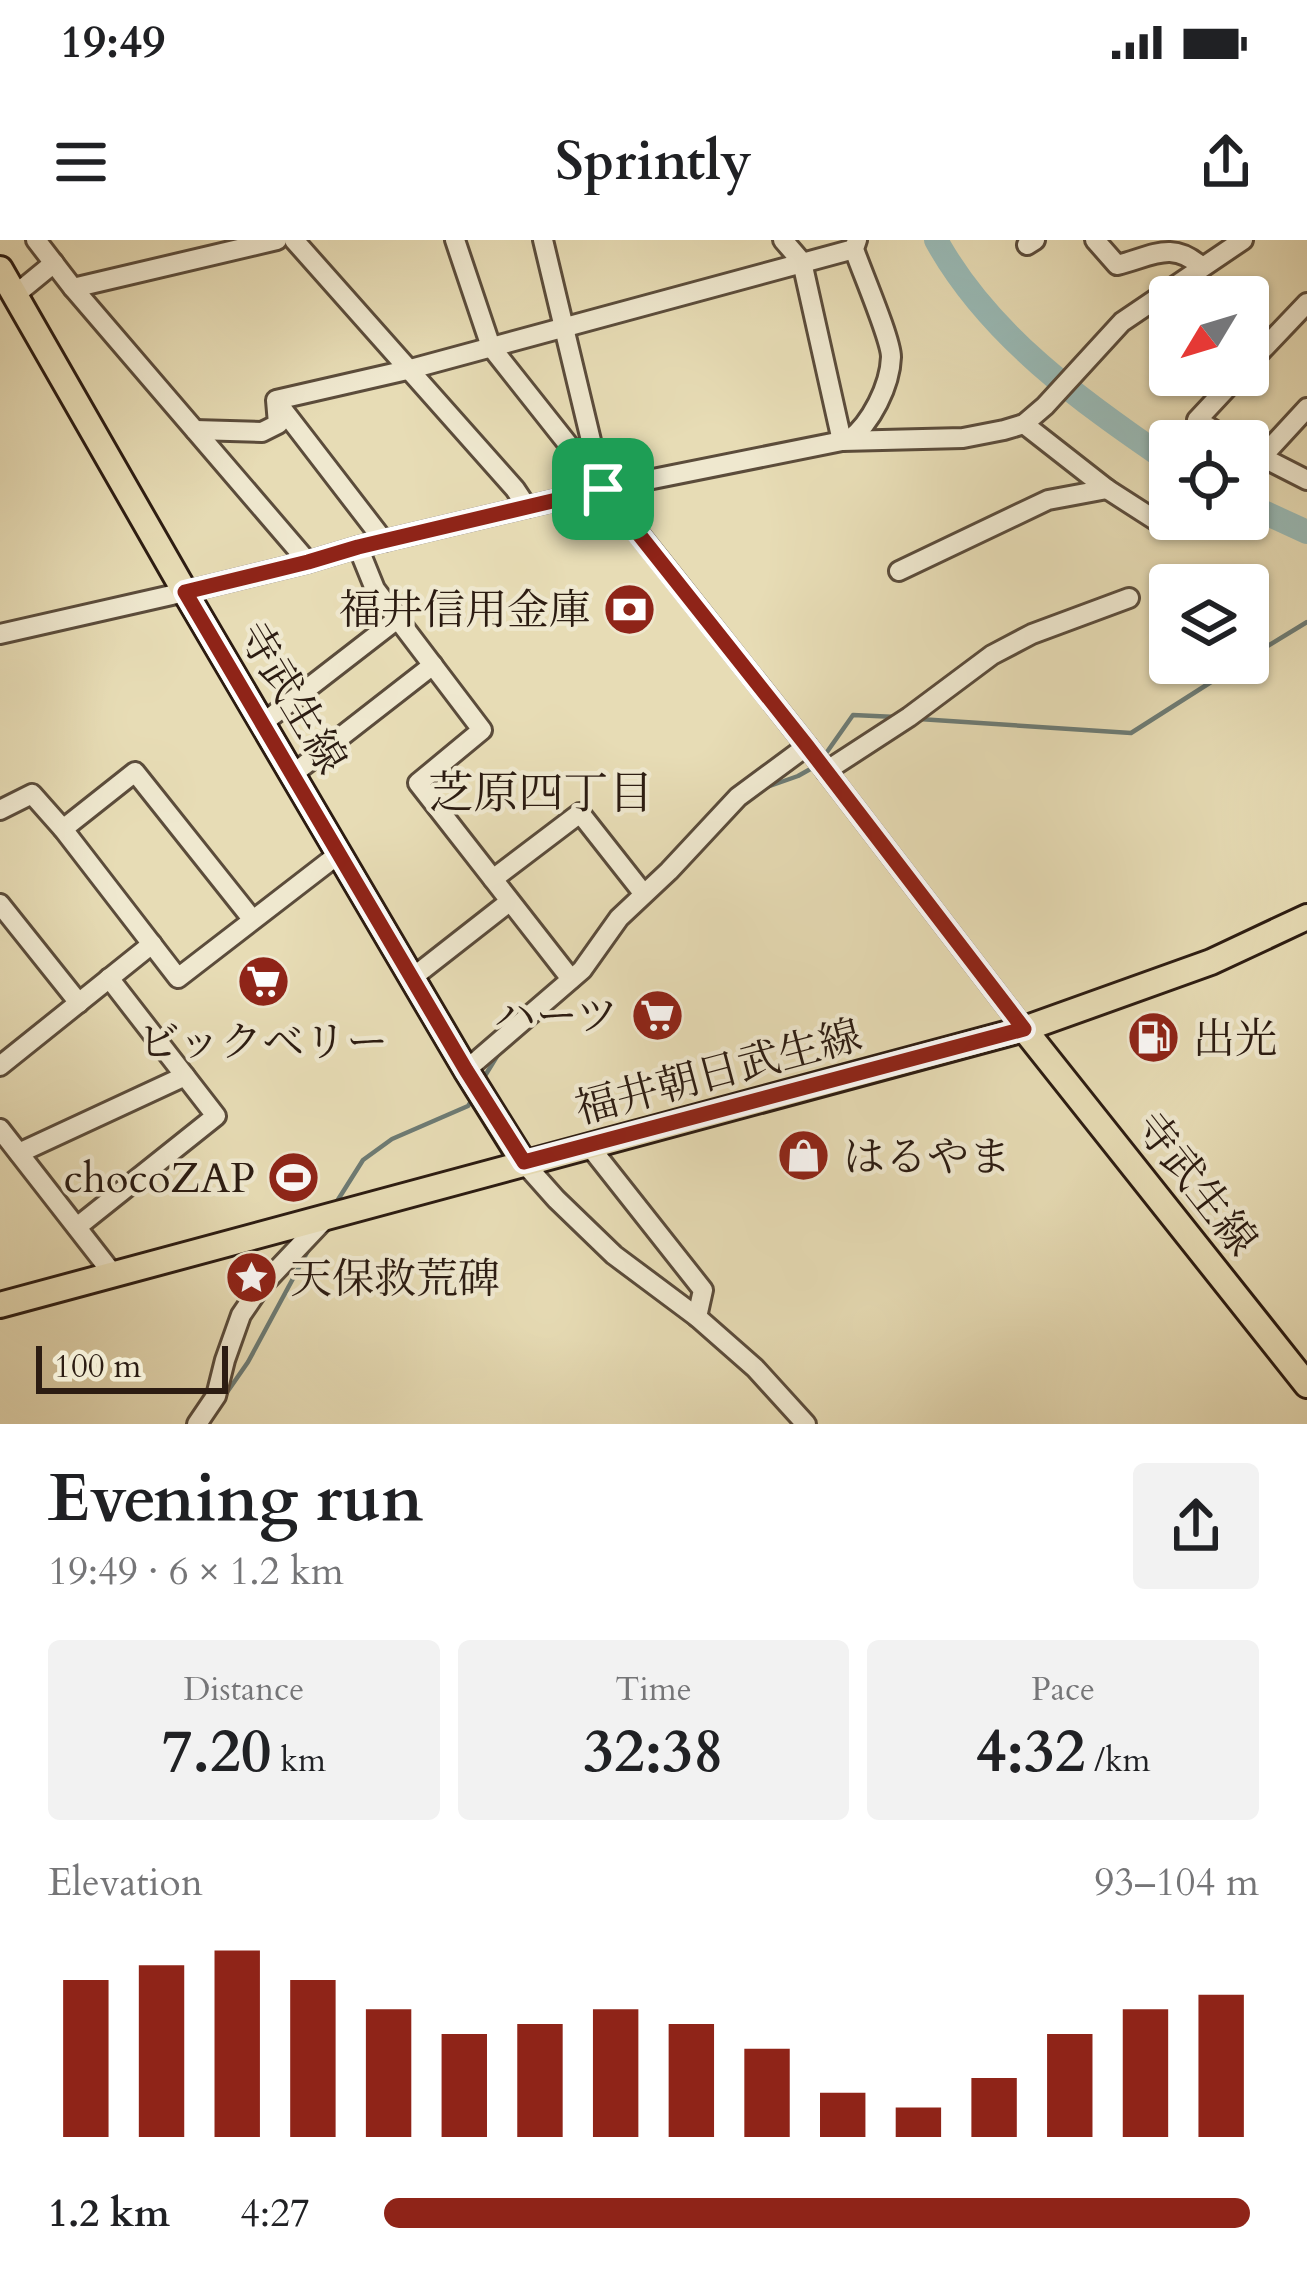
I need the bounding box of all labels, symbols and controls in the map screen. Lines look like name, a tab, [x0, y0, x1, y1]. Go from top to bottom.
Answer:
text: 19:49	[60, 12, 165, 73]
text: Sprintly	[555, 126, 752, 199]
icon: menu	[48, 129, 114, 195]
icon: share	[1193, 129, 1259, 195]
north arrow	[1149, 276, 1269, 396]
map controls	[1149, 276, 1269, 684]
button: locate	[1149, 420, 1269, 540]
pin	[552, 438, 654, 540]
icon: arrive	[570, 456, 636, 522]
button: layers	[1149, 564, 1269, 684]
bank icon: 福井信用金庫	[602, 581, 658, 637]
place label: 福井信用金庫	[339, 582, 591, 639]
street label: 寺武生線	[224, 611, 359, 784]
district label: 芝原四丁目	[428, 763, 654, 824]
supermarket icon: ビックベリー	[235, 954, 291, 1010]
supermarket icon: ハーツ	[629, 987, 685, 1043]
place label: ハーツ	[494, 988, 618, 1045]
street label: 福井朝日武生線	[569, 1007, 868, 1138]
fuel station icon: 出光	[1126, 1010, 1182, 1066]
place label: 出光	[1193, 1011, 1277, 1068]
place label: ビックベリー	[138, 1014, 388, 1071]
street label: 寺武生線	[1122, 1100, 1270, 1268]
shop icon: はるやま	[776, 1128, 832, 1184]
place label: はるやま	[843, 1129, 1011, 1186]
sports icon: chocoZAP	[266, 1149, 322, 1205]
place label: chocoZAP	[64, 1150, 255, 1207]
place icon: 天保救荒碑	[223, 1250, 279, 1306]
place label: 天保救荒碑	[290, 1251, 500, 1308]
scale bar	[36, 1340, 228, 1393]
text: 100 m	[54, 1344, 141, 1389]
text: Evening run	[48, 1455, 423, 1544]
button: share	[1133, 1463, 1259, 1589]
text: 19:49 · 6 × 1.2 km	[48, 1545, 344, 1598]
text: Distance	[184, 1667, 304, 1712]
text: Time	[615, 1667, 692, 1712]
text: Pace	[1031, 1667, 1095, 1712]
text: 7.20	[162, 1712, 271, 1793]
text: 32:38	[583, 1712, 724, 1793]
text: 4:32	[976, 1712, 1085, 1793]
text: km	[271, 1738, 326, 1783]
text: /km	[1085, 1738, 1151, 1783]
text: Elevation	[48, 1856, 203, 1909]
text: 93–104 m	[1094, 1856, 1259, 1909]
text: 1.2 km	[48, 2187, 170, 2240]
text: 4:27	[240, 2187, 310, 2240]

